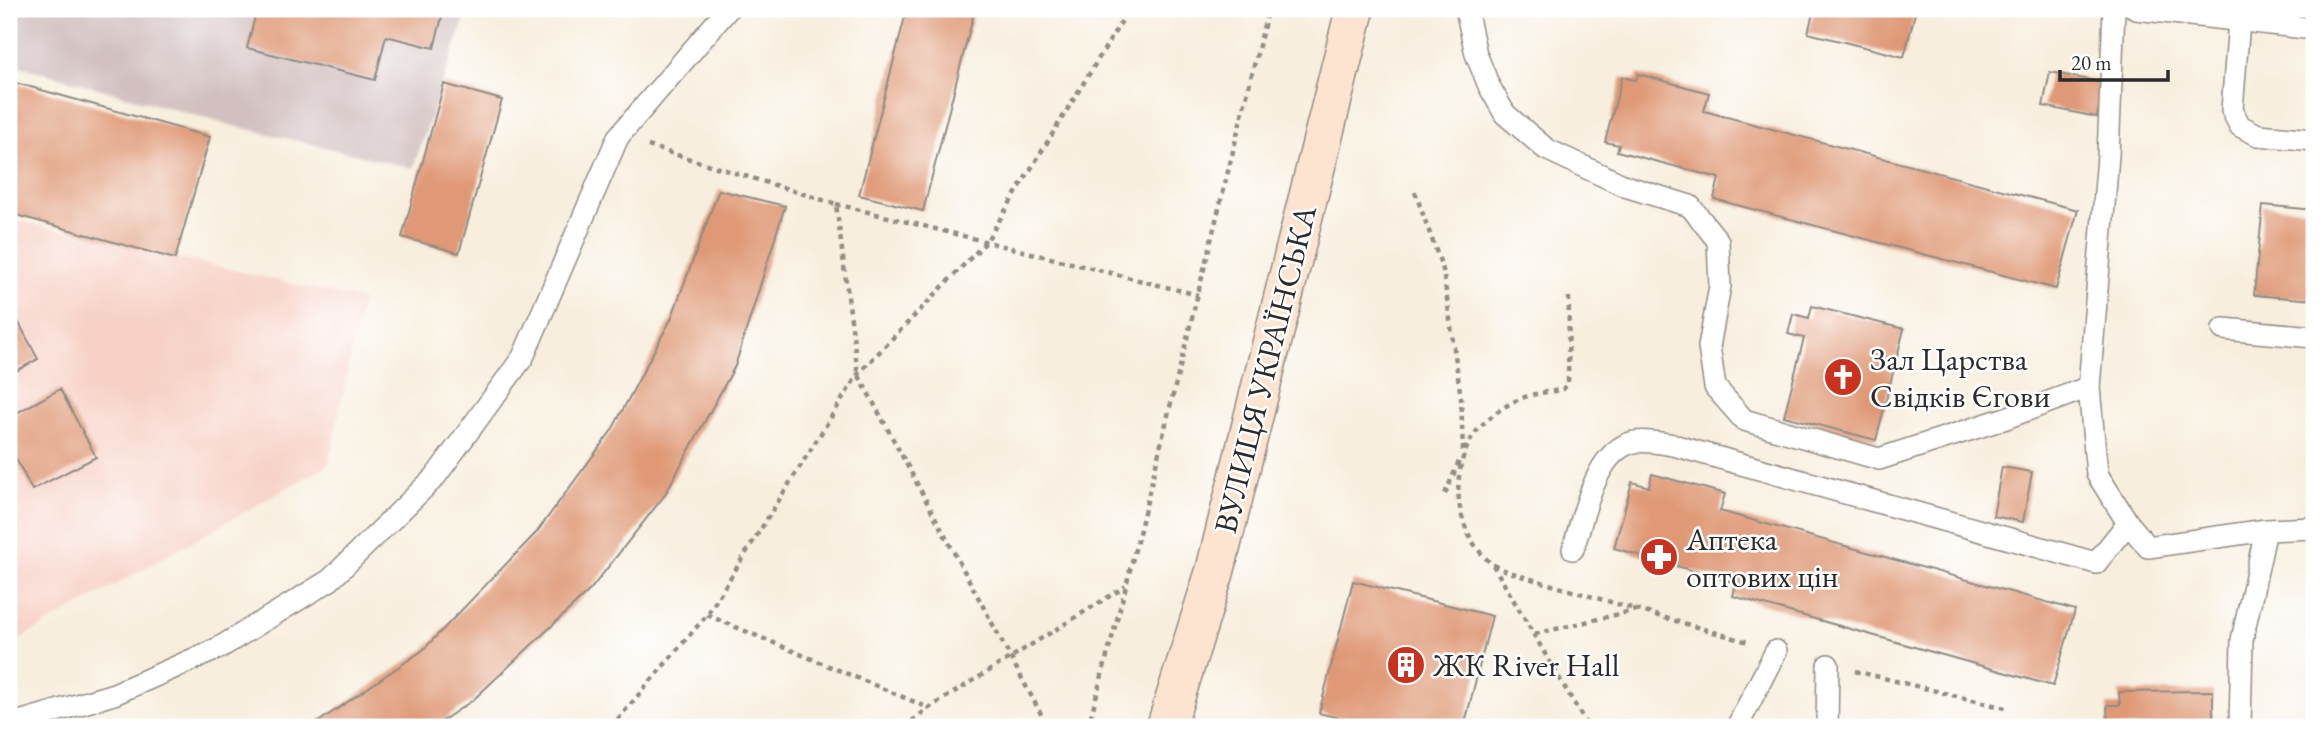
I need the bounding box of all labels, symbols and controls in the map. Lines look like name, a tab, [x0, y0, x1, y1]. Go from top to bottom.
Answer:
scale bar	[2060, 38, 2169, 82]
text: 20 m	[2071, 49, 2112, 76]
street label: ВУЛИЦЯ УКРАЇНСЬКА	[1204, 200, 1326, 537]
place label: Зал Царства Свідків Єгови	[1870, 338, 2050, 417]
church icon: Зал Царства Свідків Єгови	[1822, 356, 1864, 398]
place label: Аптека оптових цін	[1685, 518, 1838, 597]
pharmacy icon: Аптека оптових цін	[1638, 536, 1680, 578]
building icon: ЖК River Hall	[1385, 644, 1427, 686]
place label: ЖК River Hall	[1432, 644, 1620, 686]

